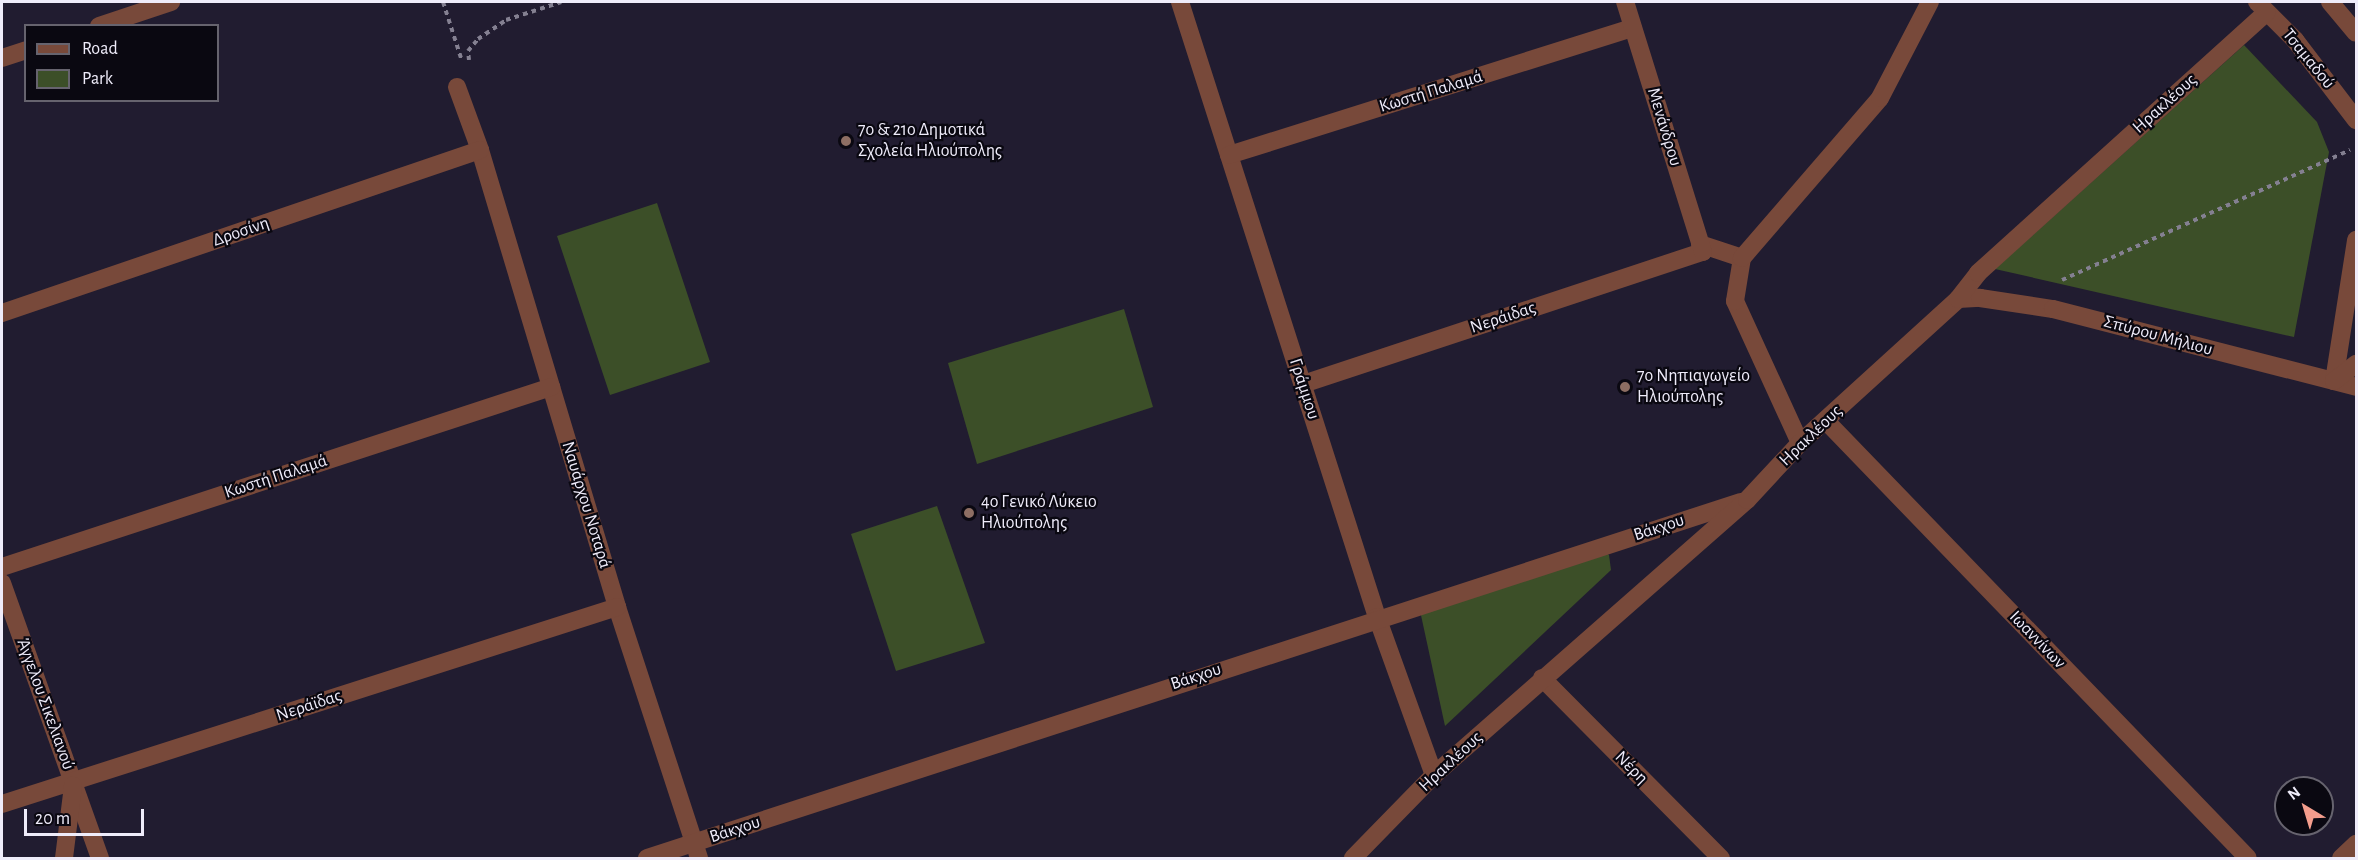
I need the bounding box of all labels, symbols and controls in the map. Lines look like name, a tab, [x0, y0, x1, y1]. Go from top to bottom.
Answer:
legend	[24, 24, 219, 102]
street label: Τσαμαδού	[2277, 25, 2339, 93]
text: Road	[82, 40, 118, 58]
street label: Κωστή Παλαμά	[1377, 66, 1485, 118]
text: Park	[82, 70, 113, 88]
street label: Ηρακλέους	[2128, 70, 2202, 138]
street label: Μενάνδρου	[1642, 85, 1686, 169]
place label: 7ο & 21ο Δημοτικά Σχολεία Ηλιούπολης	[858, 120, 1002, 162]
marker: 7ο & 21ο Δημοτικά Σχολεία Ηλιούπολης	[839, 134, 853, 148]
street label: Δροσίνη	[210, 212, 272, 252]
street label: Νεράιδας	[1467, 297, 1539, 339]
street label: Σπύρου Μήλιου	[2101, 311, 2215, 361]
street label: Γράμμου	[1284, 356, 1324, 422]
place label: 7ο Νηπιαγωγείο Ηλιούπολης	[1637, 366, 1750, 409]
marker: 7ο Νηπιαγωγείο Ηλιούπολης	[1618, 380, 1632, 394]
street label: Ηρακλέους	[1775, 401, 1847, 471]
street label: Ναυάρχου Νοταρά	[556, 439, 616, 571]
street label: Κωστή Παλαμά	[222, 450, 330, 504]
place label: 4ο Γενικό Λύκειο Ηλιούπολης	[981, 492, 1097, 534]
marker: 4ο Γενικό Λύκειο Ηλιούπολης	[962, 506, 976, 520]
street label: Βάκχου	[1631, 510, 1687, 546]
street label: Ιωαννίνων	[2004, 607, 2070, 673]
street label: Άγγελου Σικελιανού	[11, 635, 79, 773]
street label: Βάκχου	[1168, 659, 1224, 695]
street label: Νεράϊδας	[273, 685, 345, 727]
street label: Ηρακλέους	[1415, 727, 1487, 797]
street label: Νέρη	[1610, 747, 1652, 789]
north arrow	[2274, 776, 2334, 836]
text: N	[2285, 784, 2303, 803]
scale bar	[27, 797, 147, 835]
text: 20 m	[35, 810, 70, 828]
street label: Βάκχου	[707, 812, 763, 848]

